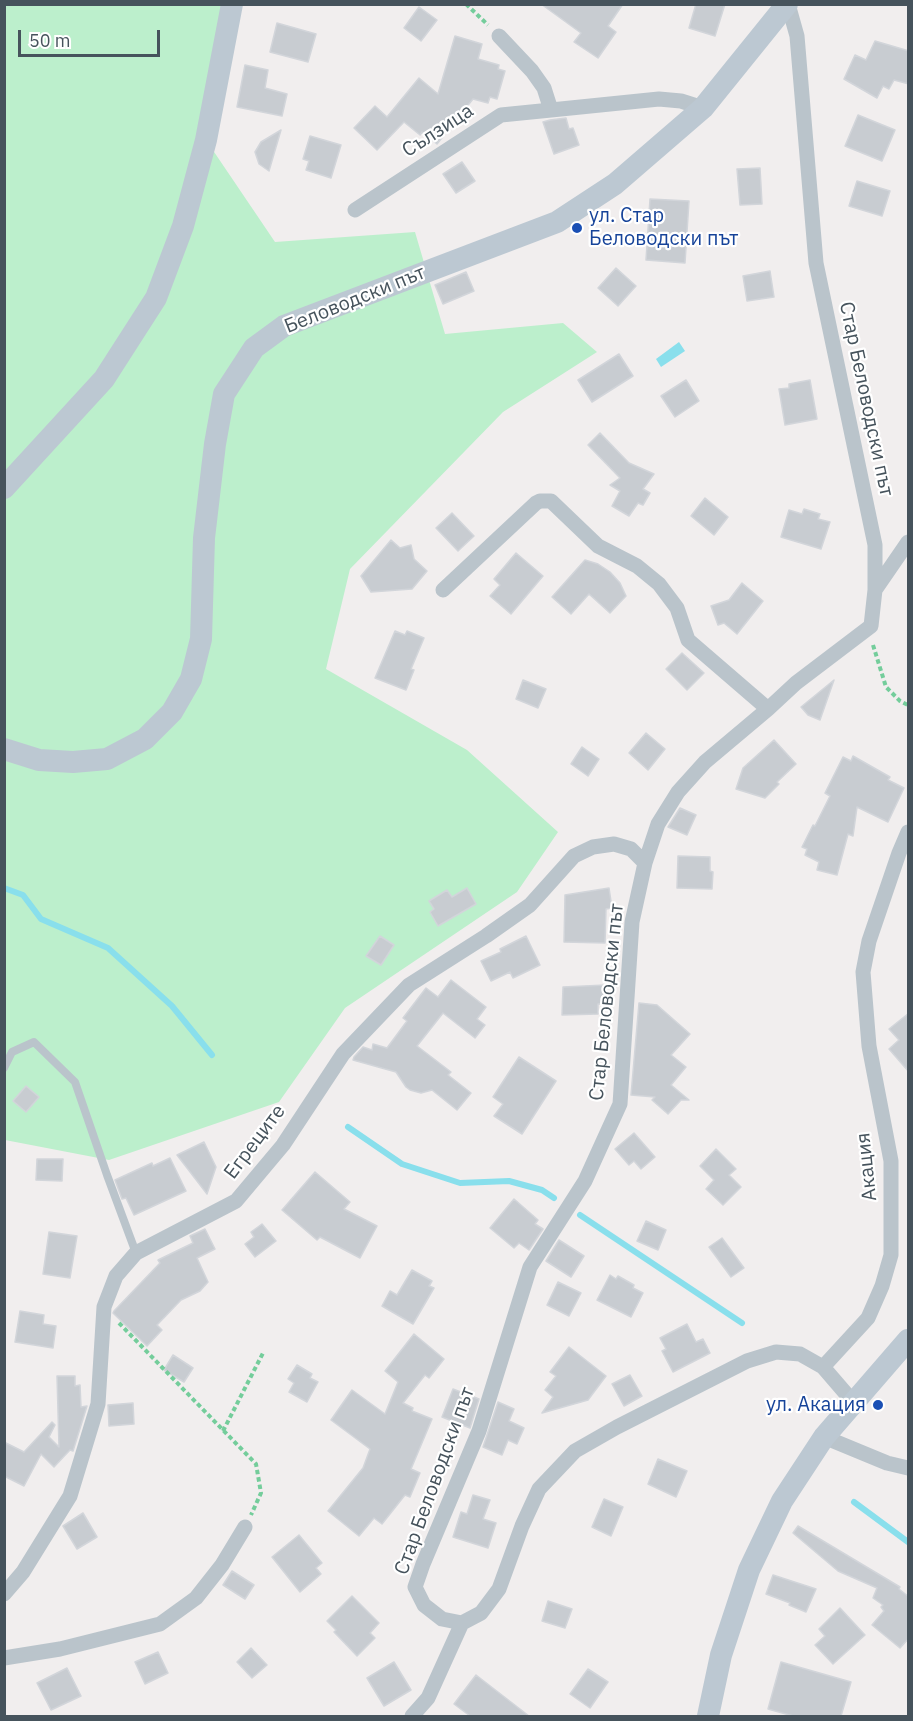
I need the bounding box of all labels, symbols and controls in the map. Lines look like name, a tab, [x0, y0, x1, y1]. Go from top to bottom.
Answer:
scale bar	[21, 18, 164, 56]
text: 50 m	[29, 29, 71, 52]
street label: Сълзица	[398, 99, 478, 163]
place label: ул. Стар Беловодски път	[589, 204, 739, 251]
marker: ул. Стар Беловодски път	[570, 221, 584, 235]
street label: Беловодски път	[281, 261, 429, 339]
street label: Стар Беловодски път	[834, 300, 898, 498]
street label: Стар Беловодски път	[585, 902, 629, 1102]
street label: Егреците	[219, 1100, 291, 1184]
street label: Акация	[851, 1132, 883, 1202]
street label: Стар Беловодски път	[390, 1384, 480, 1578]
place label: ул. Акация	[766, 1393, 866, 1417]
marker: ул. Акация	[871, 1398, 885, 1412]

